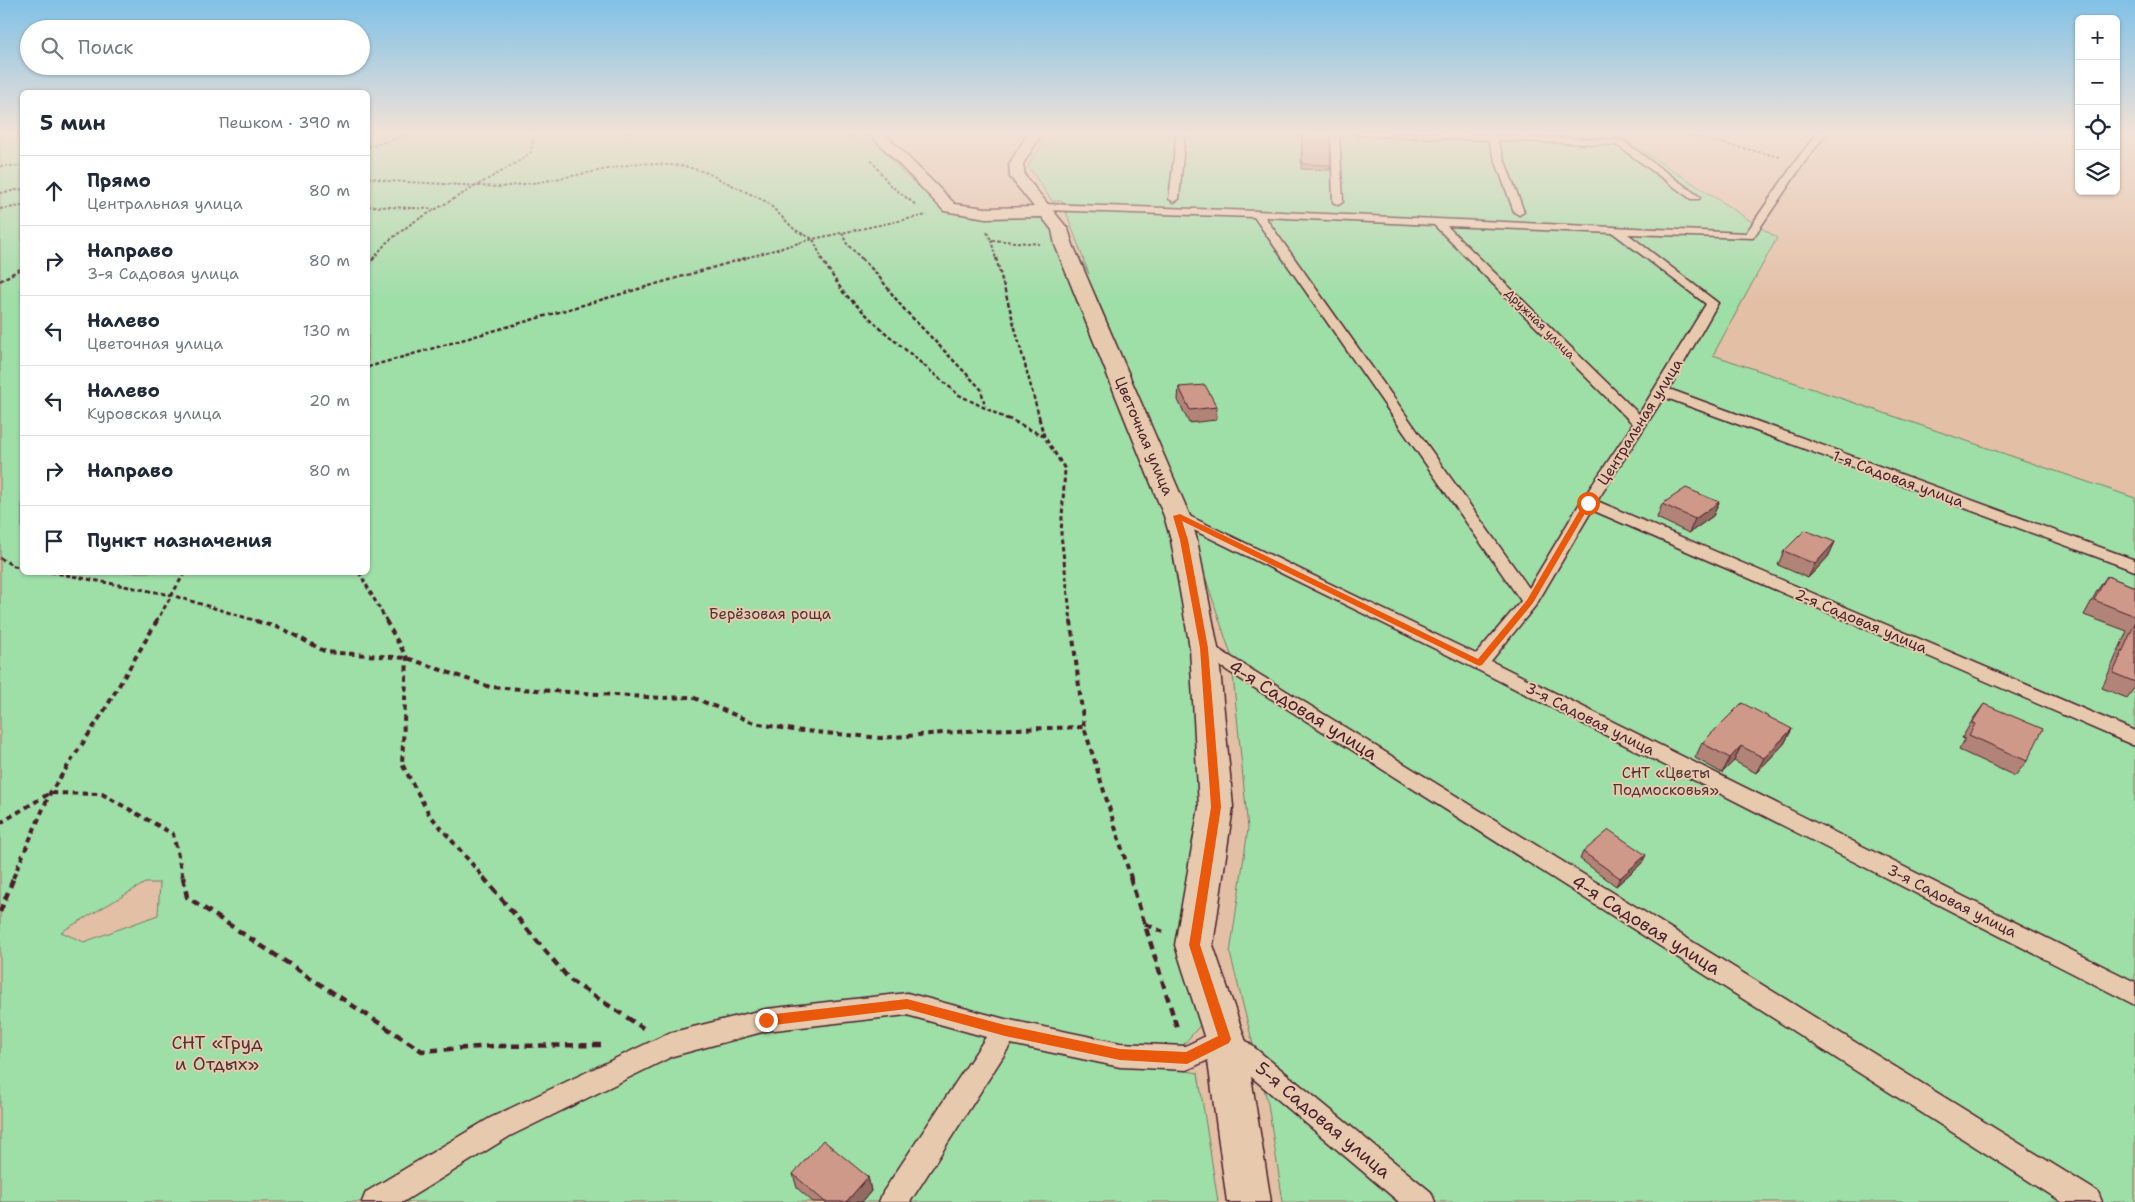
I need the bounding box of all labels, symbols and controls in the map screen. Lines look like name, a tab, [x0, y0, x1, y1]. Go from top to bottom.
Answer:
map controls	[2075, 15, 2120, 195]
button: +	[2075, 15, 2120, 60]
search box	[20, 20, 370, 75]
icon: search	[38, 34, 66, 62]
text: Поиск	[78, 35, 133, 60]
button: −	[2075, 60, 2120, 105]
button: locate	[2075, 105, 2120, 150]
text: 5 мин	[40, 109, 106, 137]
text: Пешком · 390 m	[219, 112, 350, 133]
button: layers	[2075, 150, 2120, 195]
text: Прямо	[87, 168, 151, 193]
icon: ahead	[40, 177, 68, 205]
text: 80 m	[309, 180, 350, 201]
text: Центральная улица	[87, 193, 243, 214]
text: Направо	[87, 238, 173, 263]
icon: right	[40, 247, 68, 275]
text: 80 m	[309, 250, 350, 271]
text: 3-я Садовая улица	[87, 263, 239, 284]
street label: Дружная улица	[1501, 285, 1579, 363]
text: Налево	[87, 308, 160, 333]
icon: left	[40, 317, 68, 345]
text: 130 m	[303, 320, 350, 341]
text: Цветочная улица	[87, 333, 223, 354]
street label: Центральная улица	[1593, 354, 1688, 489]
street label: Цветочная улица	[1110, 373, 1178, 499]
text: Налево	[87, 378, 160, 403]
icon: left	[40, 387, 68, 415]
text: 20 m	[309, 390, 350, 411]
text: Куровская улица	[87, 403, 222, 424]
street label: 1-я Садовая улица	[1830, 446, 1967, 512]
icon: right	[40, 457, 68, 485]
text: Направо	[87, 458, 173, 483]
text: 80 m	[309, 460, 350, 481]
route start	[1577, 492, 1600, 515]
icon: arrive	[40, 527, 68, 555]
text: Пункт назначения	[87, 528, 272, 553]
street label: 2-я Садовая улица	[1792, 584, 1931, 658]
park label: Берёзовая роща	[709, 604, 832, 624]
street label: 4-я Садовая улица	[1224, 654, 1382, 766]
street label: 3-я Садовая улица	[1522, 678, 1659, 761]
park label: СНТ «Цветы Подмосковья»	[1613, 763, 1719, 800]
street label: 3-я Садовая улица	[1884, 860, 2021, 943]
street label: 4-я Садовая улица	[1567, 869, 1725, 981]
route end	[755, 1009, 778, 1032]
park label: СНТ «Труд и Отдых»	[171, 1031, 263, 1076]
street label: 5-я Садовая улица	[1250, 1056, 1396, 1184]

